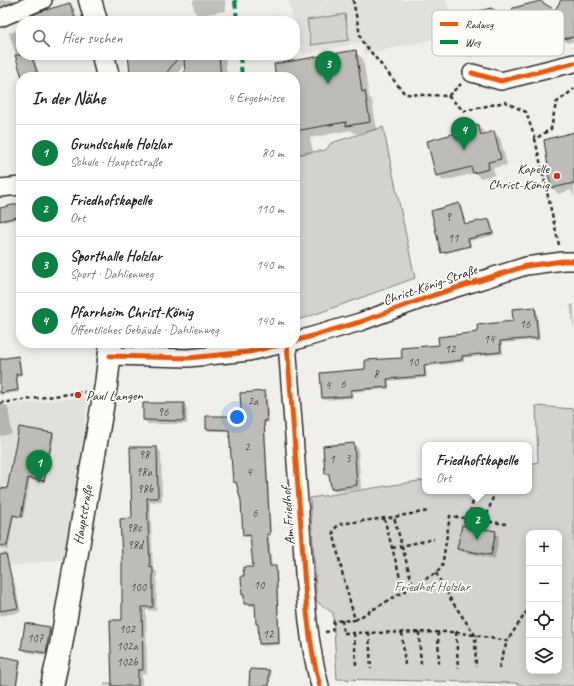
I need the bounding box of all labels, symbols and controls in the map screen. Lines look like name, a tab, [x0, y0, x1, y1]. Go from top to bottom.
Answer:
legend	[432, 10, 564, 56]
search box	[16, 16, 300, 60]
text: Radweg	[465, 17, 494, 31]
icon: search	[30, 27, 52, 49]
text: Hier suchen	[62, 29, 122, 48]
text: Weg	[465, 35, 482, 49]
pin: 3	[315, 51, 341, 84]
text: In der Nähe	[32, 88, 105, 109]
text: 4 Ergebnisse	[228, 90, 284, 106]
pin: 4	[451, 117, 477, 150]
text: Grundschule Holzlar	[70, 135, 171, 154]
text: 1	[42, 145, 48, 161]
text: 80 m	[262, 145, 284, 161]
text: Schule · Hauptstraße	[70, 154, 162, 170]
place label: Kapelle Christ-König	[488, 160, 550, 193]
marker: Kapelle Christ-König	[552, 171, 562, 181]
text: Friedhofskapelle	[70, 191, 152, 210]
text: 2	[42, 201, 48, 217]
text: 110 m	[256, 201, 284, 217]
house number: 9	[445, 209, 452, 225]
text: Ort	[70, 210, 85, 226]
house number: 11	[448, 230, 459, 246]
text: Sporthalle Holzlar	[70, 247, 162, 266]
text: 3	[42, 257, 48, 273]
text: 140 m	[256, 257, 284, 273]
street label: Christ-König-Straße	[381, 261, 481, 309]
text: Sport · Dahlienweg	[70, 266, 153, 282]
text: Pfarrheim Christ-König	[70, 303, 193, 322]
text: 4	[42, 313, 48, 329]
text: 140 m	[256, 313, 284, 329]
house number: 16	[520, 316, 531, 332]
text: Öffentliches Gebäude · Dahlienweg	[70, 322, 219, 338]
house number: 14	[484, 331, 496, 347]
house number: 12	[445, 341, 457, 357]
house number: 10	[408, 354, 420, 370]
house number: 8	[373, 366, 380, 382]
house number: 6	[340, 376, 346, 392]
house number: 4	[325, 377, 332, 393]
place label: Paul Langen	[86, 387, 144, 404]
marker: Paul Langen	[73, 390, 83, 400]
house number: 2a	[248, 393, 259, 409]
house number: 96	[158, 404, 169, 420]
your location	[227, 407, 247, 427]
house number: 2	[244, 439, 251, 455]
popup	[422, 442, 532, 494]
house number: 98	[139, 447, 151, 463]
pin: 1	[26, 450, 52, 483]
house number: 3	[345, 450, 352, 466]
house number: 1	[329, 451, 335, 467]
text: Friedhofskapelle	[436, 451, 518, 470]
house number: 98a	[136, 464, 153, 480]
house number: 4	[246, 464, 253, 480]
text: Ort	[436, 470, 452, 486]
house number: 98b	[137, 481, 154, 497]
street label: Hauptstraße	[69, 483, 97, 546]
street label: Am Friedhof	[277, 484, 298, 545]
house number: 6	[252, 505, 258, 521]
pin: 2	[464, 507, 490, 540]
house number: 98c	[126, 520, 142, 536]
map controls	[526, 530, 562, 674]
button: +	[526, 530, 562, 566]
house number: 98d	[127, 537, 145, 553]
button: −	[526, 566, 562, 602]
house number: 10	[254, 577, 266, 593]
park label: Friedhof Holzlar	[394, 578, 471, 595]
house number: 100	[130, 579, 148, 595]
button: locate	[526, 602, 562, 638]
house number: 102	[119, 621, 137, 637]
house number: 12	[263, 626, 275, 642]
house number: 107	[27, 630, 44, 646]
house number: 102a	[116, 638, 138, 654]
button: layers	[526, 638, 562, 674]
house number: 102b	[116, 654, 138, 670]

